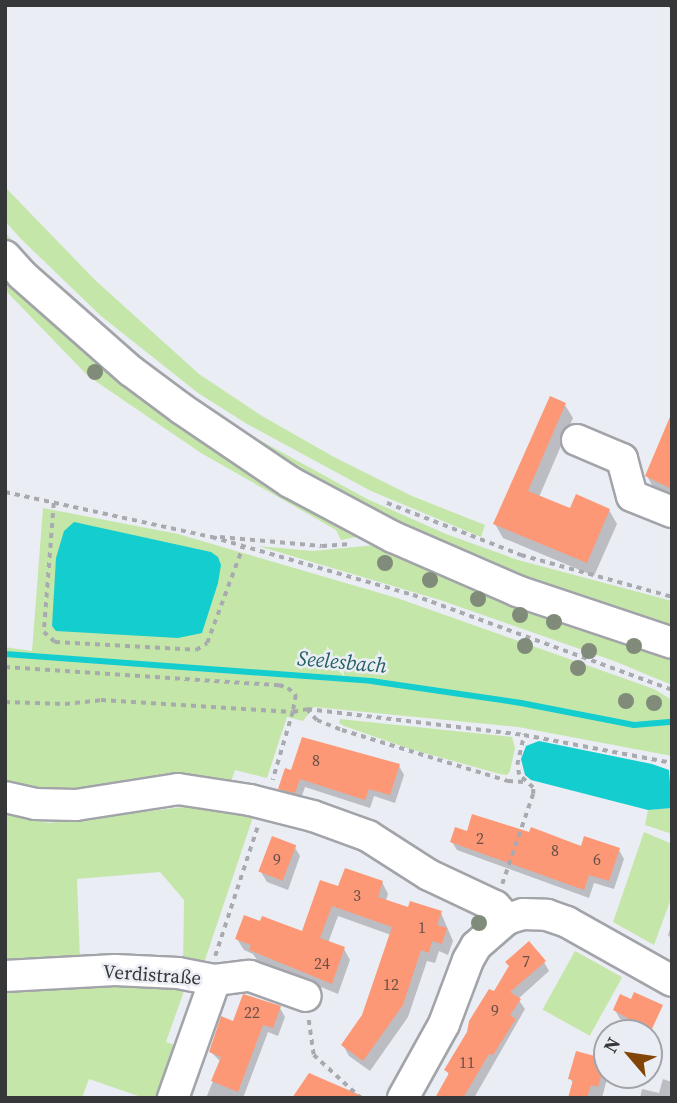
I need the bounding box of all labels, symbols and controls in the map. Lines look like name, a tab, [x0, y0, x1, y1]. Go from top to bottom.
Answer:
water label: Seelesbach	[296, 646, 388, 678]
house number: 8	[312, 750, 320, 770]
house number: 2	[476, 828, 484, 848]
house number: 8	[551, 840, 559, 860]
house number: 9	[273, 849, 281, 869]
house number: 6	[593, 849, 601, 869]
house number: 3	[353, 885, 361, 905]
house number: 1	[418, 917, 426, 937]
house number: 7	[522, 951, 530, 971]
house number: 24	[314, 953, 330, 973]
street label: Verdistraße	[102, 960, 202, 990]
house number: 12	[383, 974, 399, 994]
house number: 9	[491, 1000, 499, 1020]
house number: 22	[244, 1002, 260, 1022]
north arrow	[593, 1019, 663, 1089]
text: N	[597, 1032, 626, 1057]
house number: 11	[459, 1052, 475, 1072]

